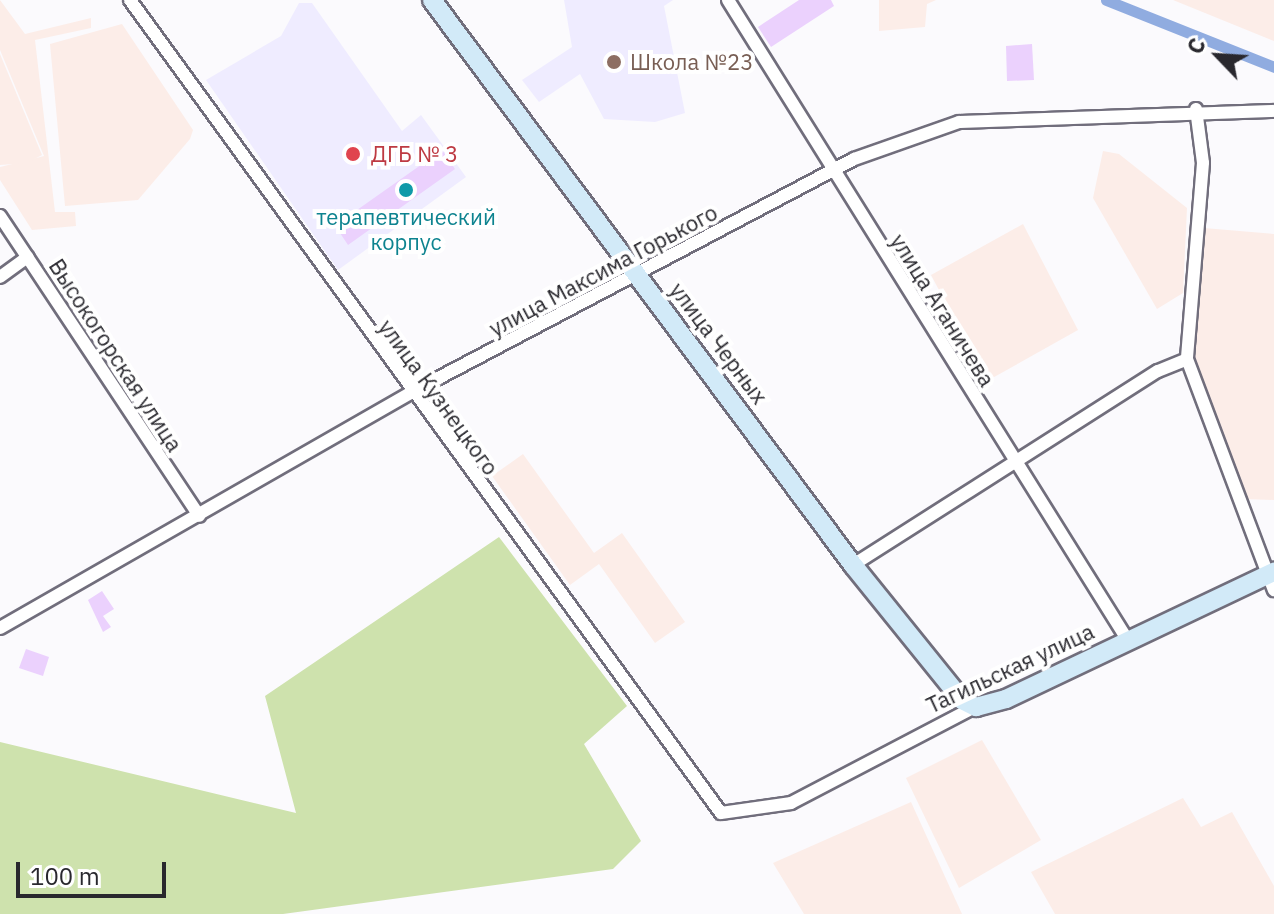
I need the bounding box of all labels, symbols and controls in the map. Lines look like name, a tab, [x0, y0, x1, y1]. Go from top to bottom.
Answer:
north arrow	[1178, 16, 1258, 96]
text: С	[1180, 33, 1212, 58]
place label: Школа №23	[630, 49, 753, 75]
marker: Школа №23	[605, 53, 623, 71]
place label: ДГБ № 3	[371, 141, 458, 167]
marker: ДГБ № 3	[342, 143, 364, 165]
marker: терапевтический корпус	[397, 181, 415, 199]
street label: улица Максима Горького	[484, 199, 722, 341]
place label: терапевтический корпус	[316, 203, 496, 254]
street label: улица Аганичева	[885, 229, 1001, 391]
street label: Высокогорская улица	[44, 254, 188, 456]
street label: улица Черных	[665, 277, 773, 409]
street label: улица Кузнецкого	[374, 314, 504, 480]
street label: Тагильская улица	[922, 618, 1098, 718]
scale bar	[20, 846, 170, 896]
text: 100 m	[30, 860, 100, 892]

